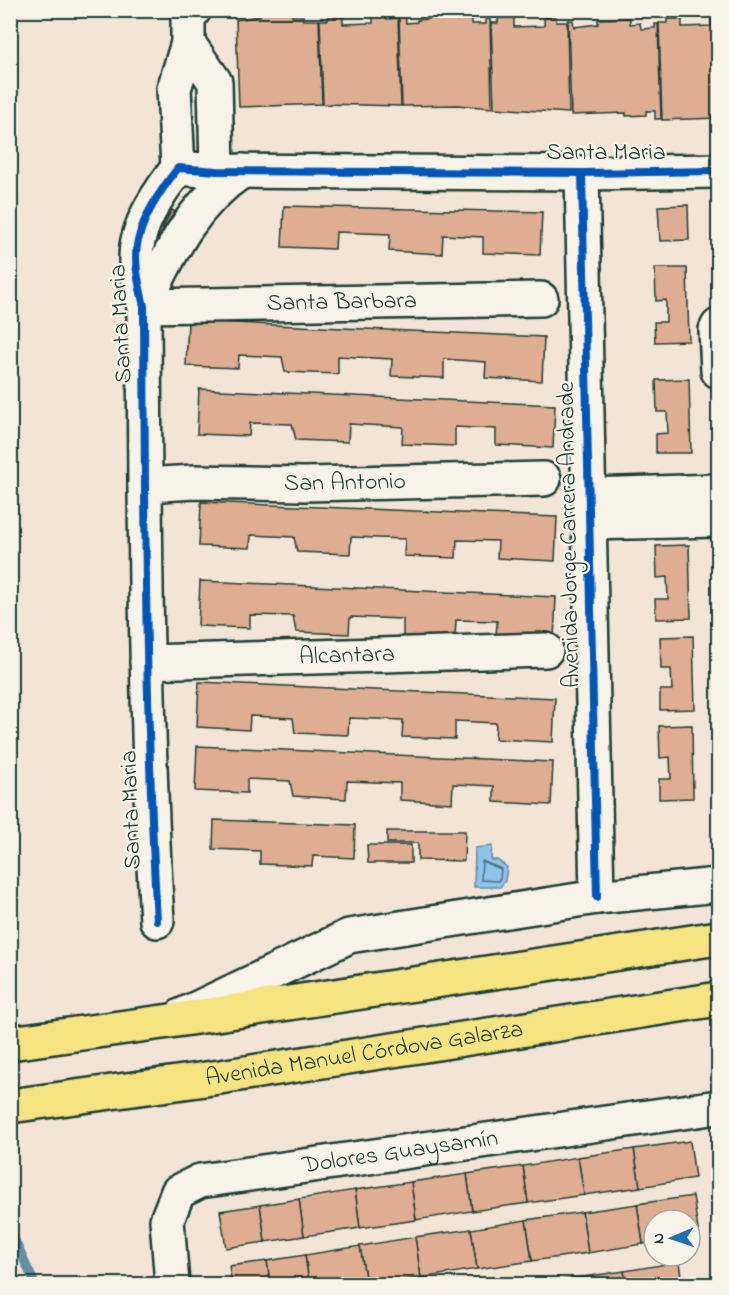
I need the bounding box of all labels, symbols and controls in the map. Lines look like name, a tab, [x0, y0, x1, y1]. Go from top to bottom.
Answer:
street label: Santa Maria	[546, 136, 666, 171]
street label: Santa Maria	[101, 263, 143, 385]
street label: Santa Barbara	[267, 284, 417, 321]
street label: Avenida Jorge Carrera Andrade	[550, 381, 590, 688]
street label: San Antonio	[284, 464, 406, 502]
street label: Alcantara	[299, 637, 395, 675]
street label: Santa Maria	[112, 750, 152, 870]
street label: Avenida Manuel Córdova Galarza	[203, 1012, 525, 1096]
street label: Dolores Guaysamín	[299, 1121, 500, 1184]
north arrow	[642, 1208, 702, 1268]
text: N	[647, 1232, 671, 1244]

